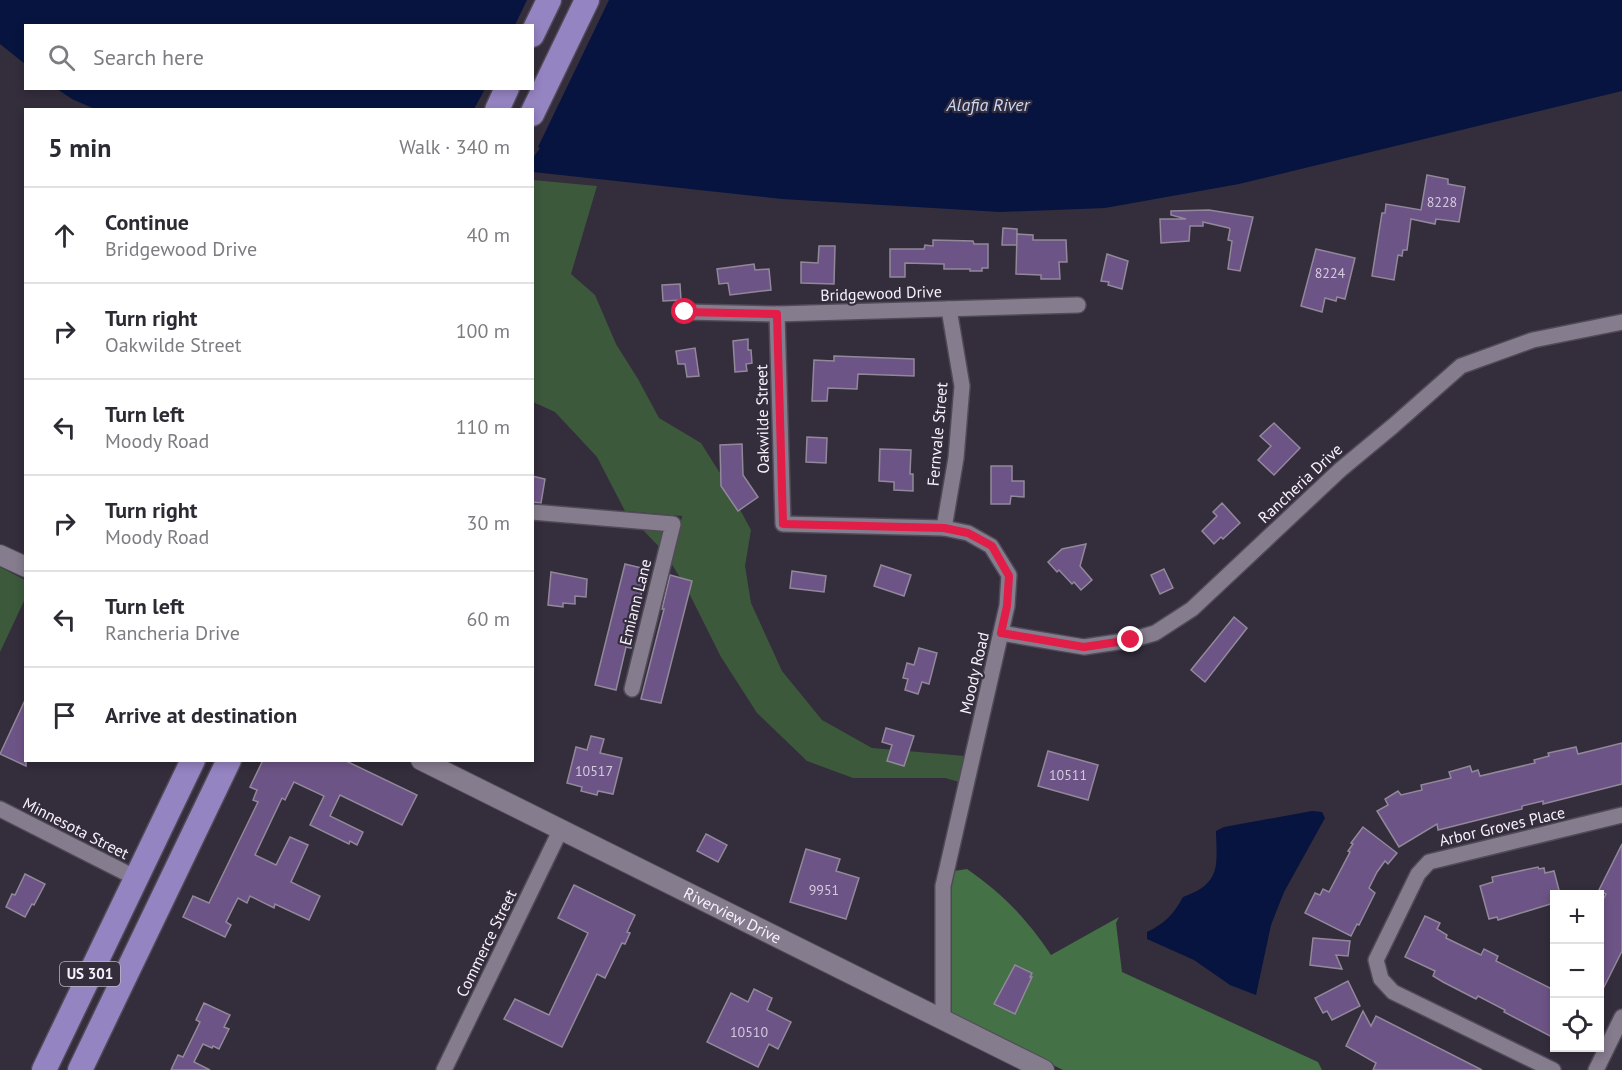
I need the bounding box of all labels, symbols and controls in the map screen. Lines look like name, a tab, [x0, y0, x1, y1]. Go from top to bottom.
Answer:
search box	[24, 24, 534, 90]
icon: search	[45, 41, 78, 74]
text: Search here	[93, 43, 204, 71]
water label: Alafia River	[946, 93, 1031, 116]
text: 5 min	[48, 131, 111, 164]
text: Walk · 340 m	[399, 134, 510, 160]
house number: 8228	[1427, 193, 1457, 211]
text: Continue	[105, 208, 189, 236]
icon: ahead	[48, 219, 81, 252]
text: 40 m	[467, 222, 510, 248]
text: Bridgewood Drive	[105, 236, 257, 262]
house number: 8224	[1315, 264, 1346, 282]
street label: Bridgewood Drive	[820, 281, 942, 305]
route start	[671, 298, 697, 324]
text: Turn right	[105, 304, 197, 332]
icon: right	[48, 315, 81, 348]
text: 100 m	[456, 318, 510, 344]
text: Oakwilde Street	[105, 332, 241, 358]
street label: Oakwilde Street	[751, 364, 773, 474]
street label: Fernvale Street	[922, 381, 952, 487]
text: Turn left	[105, 400, 185, 428]
icon: left	[48, 411, 81, 444]
text: 110 m	[456, 414, 510, 440]
text: Moody Road	[105, 428, 209, 454]
street label: Rancheria Drive	[1254, 439, 1346, 527]
text: Turn right	[105, 496, 197, 524]
icon: right	[48, 507, 81, 540]
text: 30 m	[467, 510, 510, 536]
text: Moody Road	[105, 524, 209, 550]
street label: Emiann Lane	[615, 557, 655, 647]
text: Turn left	[105, 592, 185, 620]
icon: left	[48, 603, 81, 636]
text: 60 m	[467, 606, 510, 632]
text: Rancheria Drive	[105, 620, 240, 646]
route end	[1117, 626, 1143, 652]
street label: Moody Road	[955, 630, 993, 716]
icon: arrive	[48, 699, 81, 732]
text: Arrive at destination	[105, 701, 297, 729]
house number: 10517	[575, 762, 613, 780]
house number: 10511	[1049, 766, 1087, 784]
street label: Minnesota Street	[20, 793, 133, 864]
street label: Arbor Groves Place	[1437, 802, 1567, 850]
house number: 9951	[809, 881, 839, 899]
street label: Riverview Drive	[680, 882, 785, 948]
street label: Commerce Street	[451, 886, 521, 1000]
map controls	[1550, 890, 1604, 1052]
button: +	[1550, 890, 1604, 944]
button: −	[1550, 944, 1604, 998]
road number: US 301	[60, 962, 120, 986]
button: locate	[1550, 998, 1604, 1052]
house number: 10510	[730, 1023, 768, 1041]

